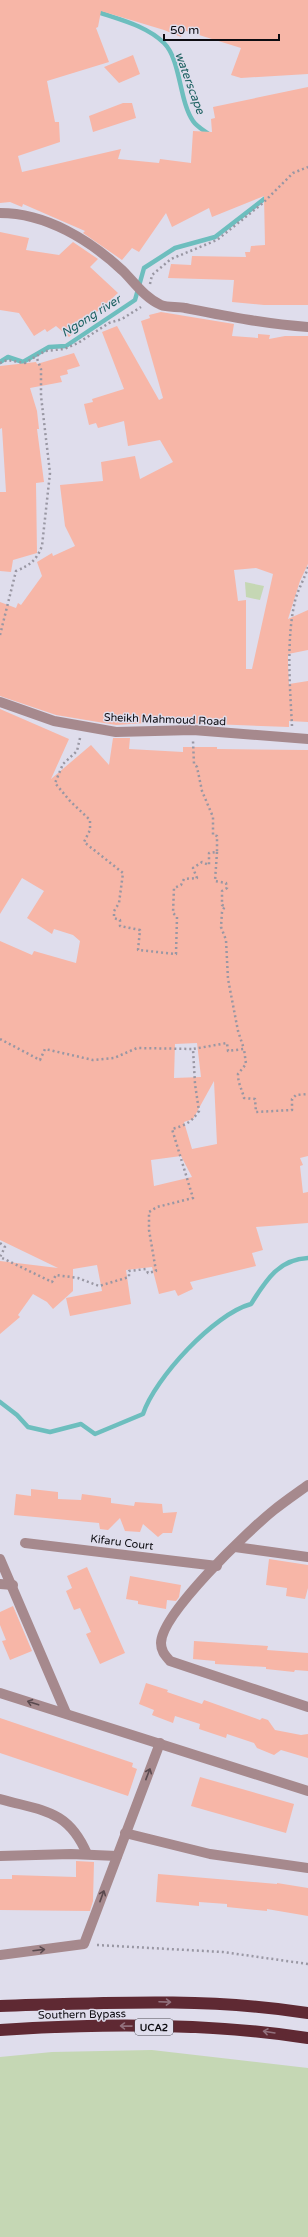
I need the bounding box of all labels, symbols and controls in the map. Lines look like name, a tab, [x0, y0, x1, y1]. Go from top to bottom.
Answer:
scale bar	[164, 16, 279, 42]
text: 50 m	[170, 23, 199, 37]
water label: waterscape	[172, 50, 208, 117]
water label: Ngong river	[59, 291, 125, 340]
street label: Sheikh Mahmoud Road	[104, 711, 226, 728]
street label: Kifaru Court	[90, 1532, 154, 1553]
one-way arrow	[27, 1699, 40, 1706]
one-way arrow	[144, 1768, 152, 1780]
one-way arrow	[99, 1890, 107, 1902]
one-way arrow	[32, 1946, 45, 1954]
one-way arrow	[158, 1999, 171, 2006]
street label: Southern Bypass	[38, 2007, 126, 2022]
road number: UCA2	[135, 2019, 173, 2035]
one-way arrow	[120, 2022, 133, 2030]
one-way arrow	[263, 2028, 276, 2036]

